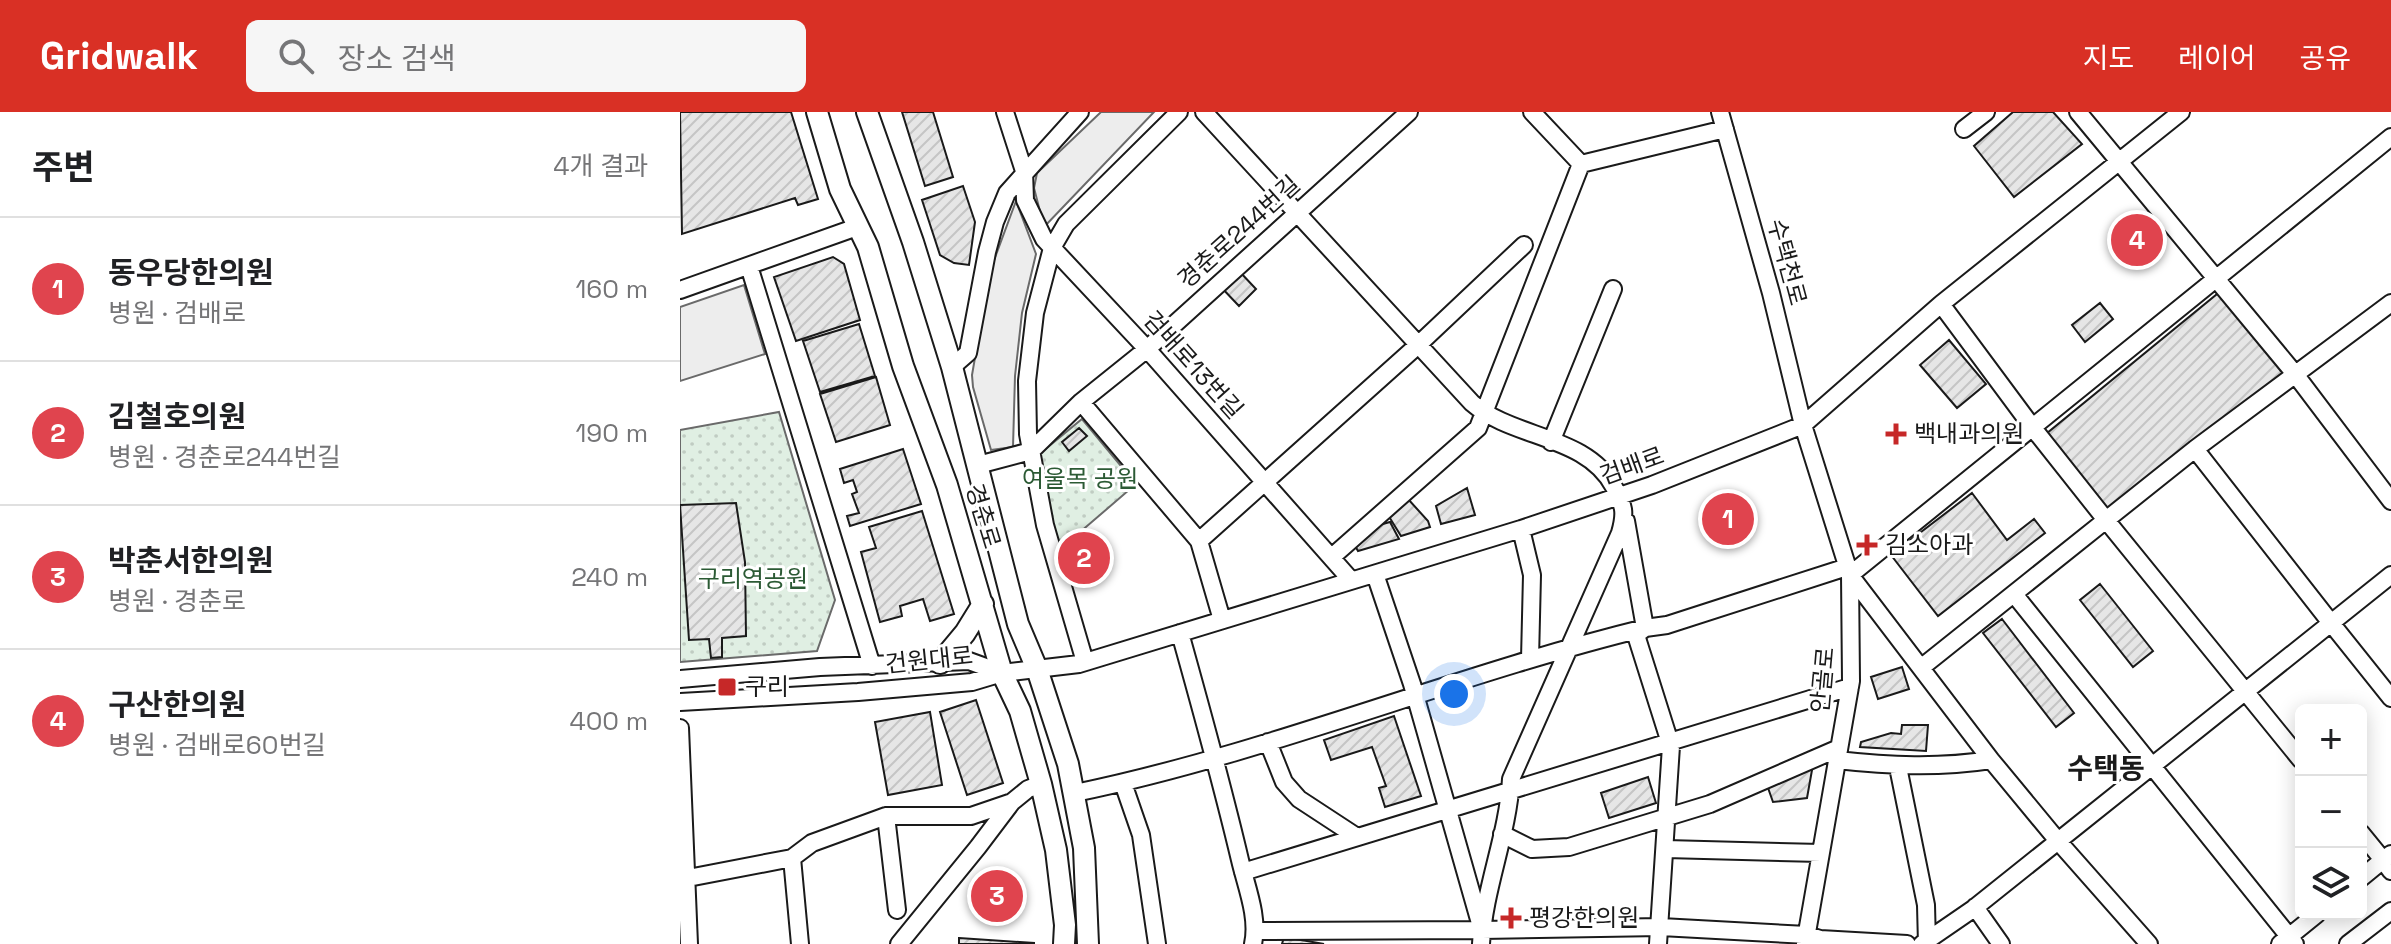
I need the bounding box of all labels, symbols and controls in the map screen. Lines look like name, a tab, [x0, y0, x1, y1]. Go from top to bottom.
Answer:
search box	[246, 20, 806, 92]
text: Gridwalk	[40, 32, 198, 80]
icon: search	[274, 34, 318, 78]
text: 장소 검색	[338, 39, 456, 78]
text: 지도	[2083, 40, 2134, 76]
text: 레이어	[2178, 40, 2255, 76]
text: 공유	[2299, 40, 2351, 76]
text: 주변	[32, 146, 95, 189]
text: 4개 결과	[553, 149, 648, 183]
street label: 경춘로244번길	[1171, 169, 1306, 295]
pin: 4	[2111, 210, 2163, 270]
street label: 수택천로	[1761, 215, 1814, 309]
text: 동우당한의원	[108, 253, 274, 292]
text: 1	[52, 272, 64, 306]
text: 160 m	[576, 272, 648, 306]
text: 병원 · 검배로	[108, 296, 246, 330]
street label: 검배로13번길	[1137, 304, 1250, 425]
text: 김철호의원	[108, 397, 246, 436]
text: 2	[50, 416, 66, 450]
text: 190 m	[576, 416, 648, 450]
place label: 백내과의원	[1914, 418, 2024, 449]
marker: 백내과의원	[1885, 423, 1907, 445]
text: 병원 · 경춘로244번길	[108, 440, 341, 474]
street label: 검배로	[1595, 440, 1668, 491]
park label: 여울목 공원	[1022, 463, 1138, 494]
street label: 경춘로	[959, 480, 1008, 552]
pin: 1	[1702, 489, 1754, 549]
pin: 2	[1058, 528, 1110, 588]
place label: 김소아과	[1885, 529, 1973, 560]
marker: 김소아과	[1856, 534, 1878, 556]
text: 박춘서한의원	[108, 541, 274, 580]
text: 3	[50, 560, 66, 594]
text: 240 m	[571, 560, 648, 594]
park label: 구리역공원	[698, 563, 808, 594]
text: 병원 · 경춘로	[108, 584, 246, 618]
street label: 건원대로	[883, 639, 974, 680]
street label: 안골로	[1804, 646, 1841, 714]
place label: 구리	[745, 671, 789, 702]
your location	[1434, 674, 1474, 714]
marker: 구리	[716, 676, 738, 698]
text: 구산한의원	[108, 685, 246, 724]
text: 4	[50, 704, 66, 738]
text: 400 m	[569, 704, 648, 738]
map controls	[2295, 704, 2367, 920]
button: +	[2295, 704, 2367, 776]
text: 병원 · 검배로60번길	[108, 728, 326, 762]
district label: 수택동	[2067, 750, 2145, 786]
button: −	[2295, 776, 2367, 848]
button: layers	[2295, 848, 2367, 920]
pin: 3	[971, 866, 1023, 926]
place label: 평강한의원	[1529, 902, 1639, 933]
marker: 평강한의원	[1500, 907, 1522, 929]

